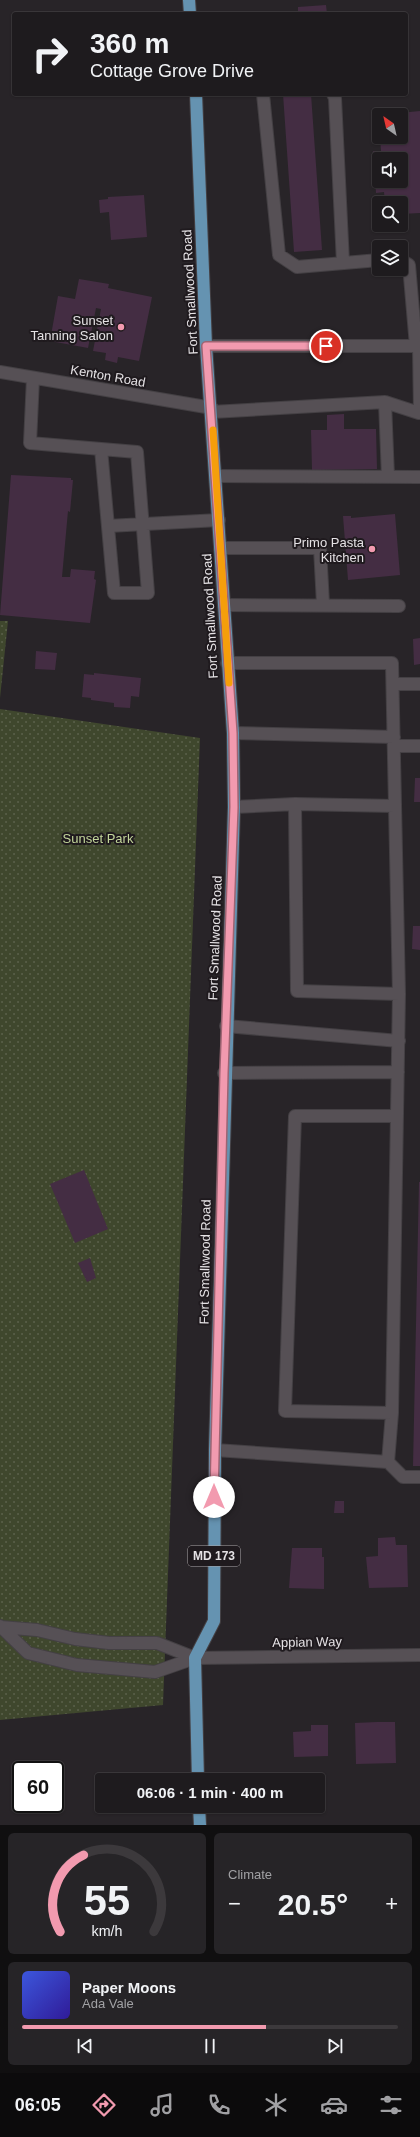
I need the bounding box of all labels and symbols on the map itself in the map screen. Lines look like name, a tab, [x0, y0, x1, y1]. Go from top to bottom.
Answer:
north arrow	[372, 108, 408, 144]
street label: Fort Smallwood Road	[179, 229, 201, 355]
place label: Sunset Tanning Salon	[31, 313, 113, 343]
marker: Sunset Tanning Salon	[116, 322, 126, 332]
pin	[309, 329, 343, 363]
street label: Kenton Road	[69, 362, 147, 390]
place label: Primo Pasta Kitchen	[293, 535, 365, 565]
marker: Primo Pasta Kitchen	[367, 544, 377, 554]
street label: Fort Smallwood Road	[199, 553, 221, 679]
park label: Sunset Park	[63, 831, 134, 846]
street label: Fort Smallwood Road	[205, 875, 225, 1001]
street label: Fort Smallwood Road	[196, 1199, 214, 1325]
position arrow	[193, 1476, 235, 1518]
road number: MD 173	[188, 1546, 240, 1566]
street label: Appian Way	[272, 1634, 342, 1650]
speed limit sign: 60	[12, 1761, 64, 1813]

